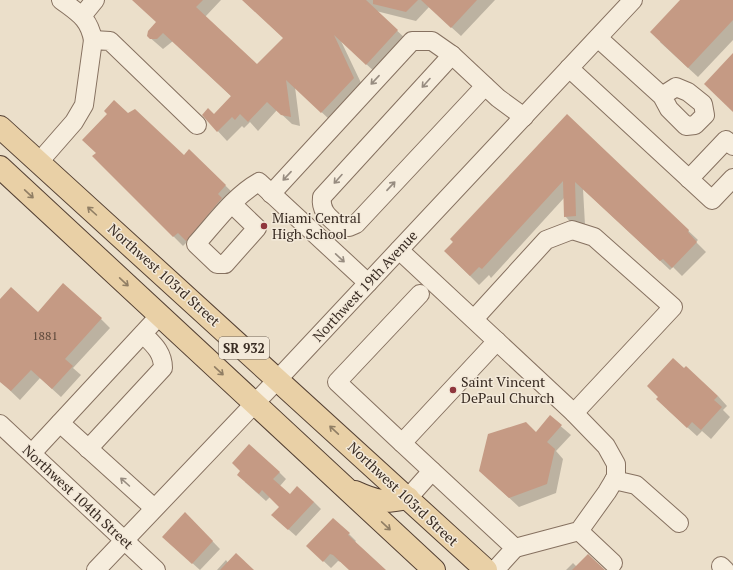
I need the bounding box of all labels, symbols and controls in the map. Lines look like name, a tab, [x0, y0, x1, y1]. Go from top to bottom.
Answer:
one-way arrow	[370, 75, 380, 85]
one-way arrow	[422, 78, 431, 88]
one-way arrow	[282, 171, 292, 181]
one-way arrow	[334, 174, 343, 185]
one-way arrow	[386, 181, 396, 191]
one-way arrow	[24, 189, 34, 198]
one-way arrow	[87, 206, 98, 215]
place label: Miami Central High School	[272, 208, 361, 243]
street label: Northwest 103rd Street	[104, 219, 225, 331]
marker: Miami Central High School	[259, 221, 269, 231]
street label: Northwest 19th Avenue	[308, 226, 421, 345]
one-way arrow	[335, 254, 346, 263]
one-way arrow	[119, 277, 129, 286]
house number: 1881	[32, 328, 58, 343]
road number: SR 932	[219, 337, 269, 359]
one-way arrow	[214, 366, 224, 375]
place label: Saint Vincent DePaul Church	[461, 372, 554, 407]
marker: Saint Vincent DePaul Church	[448, 385, 458, 395]
one-way arrow	[329, 426, 339, 435]
street label: Northwest 103rd Street	[344, 437, 463, 551]
street label: Northwest 104th Street	[19, 440, 138, 554]
one-way arrow	[120, 477, 130, 487]
one-way arrow	[381, 521, 391, 531]

